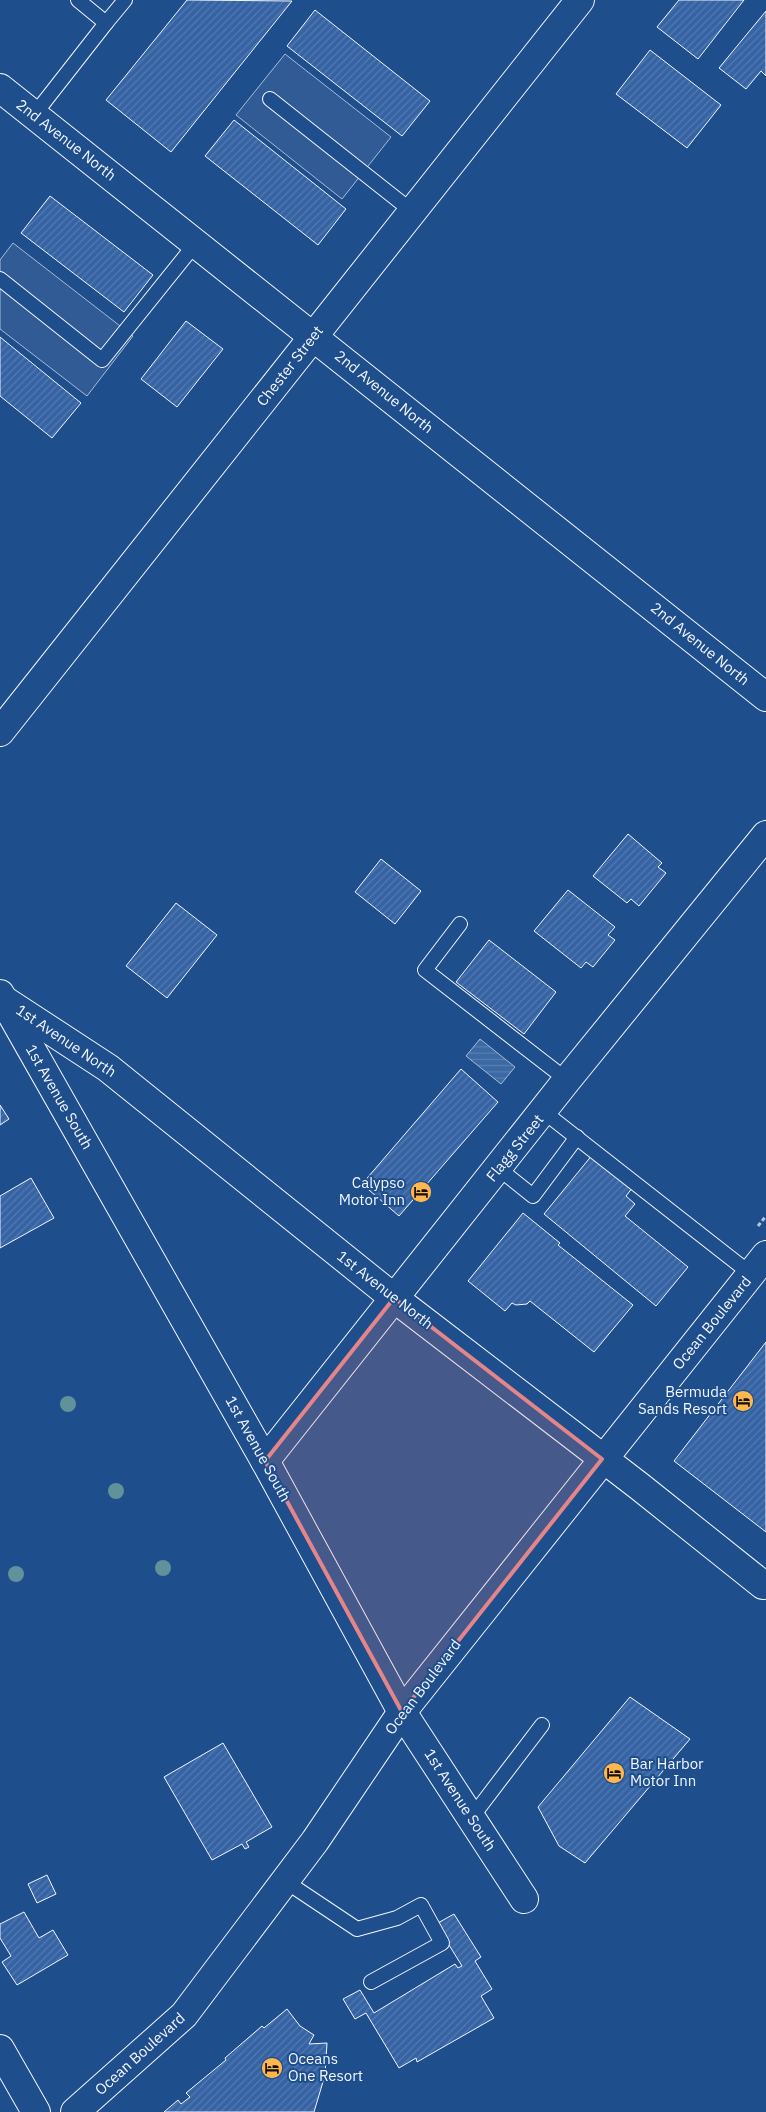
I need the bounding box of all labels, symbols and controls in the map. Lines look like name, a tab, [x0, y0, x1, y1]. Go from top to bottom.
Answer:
street label: 2nd Avenue North	[12, 95, 120, 185]
street label: Chester Street	[252, 322, 327, 410]
street label: 2nd Avenue North	[331, 346, 438, 437]
street label: 2nd Avenue North	[647, 598, 754, 689]
street label: 1st Avenue North	[12, 1000, 120, 1081]
street label: 1st Avenue South	[22, 1041, 97, 1153]
street label: Flagg Street	[482, 1110, 547, 1185]
place label: Calypso Motor Inn	[339, 1173, 405, 1209]
hotel icon: Calypso Motor Inn	[409, 1180, 433, 1204]
street label: 1st Avenue North	[333, 1246, 437, 1333]
street label: Ocean Boulevard	[668, 1272, 755, 1373]
place label: Bermuda Sands Resort	[638, 1382, 727, 1418]
hotel icon: Bermuda Sands Resort	[731, 1389, 755, 1413]
street label: 1st Avenue South	[222, 1393, 295, 1505]
street label: Ocean Boulevard	[381, 1635, 465, 1738]
street label: 1st Avenue South	[420, 1745, 501, 1854]
place label: Bar Harbor Motor Inn	[630, 1754, 704, 1790]
hotel icon: Bar Harbor Motor Inn	[602, 1761, 626, 1785]
street label: Ocean Boulevard	[91, 2008, 189, 2099]
place label: Oceans One Resort	[288, 2049, 363, 2085]
hotel icon: Oceans One Resort	[260, 2056, 284, 2080]

